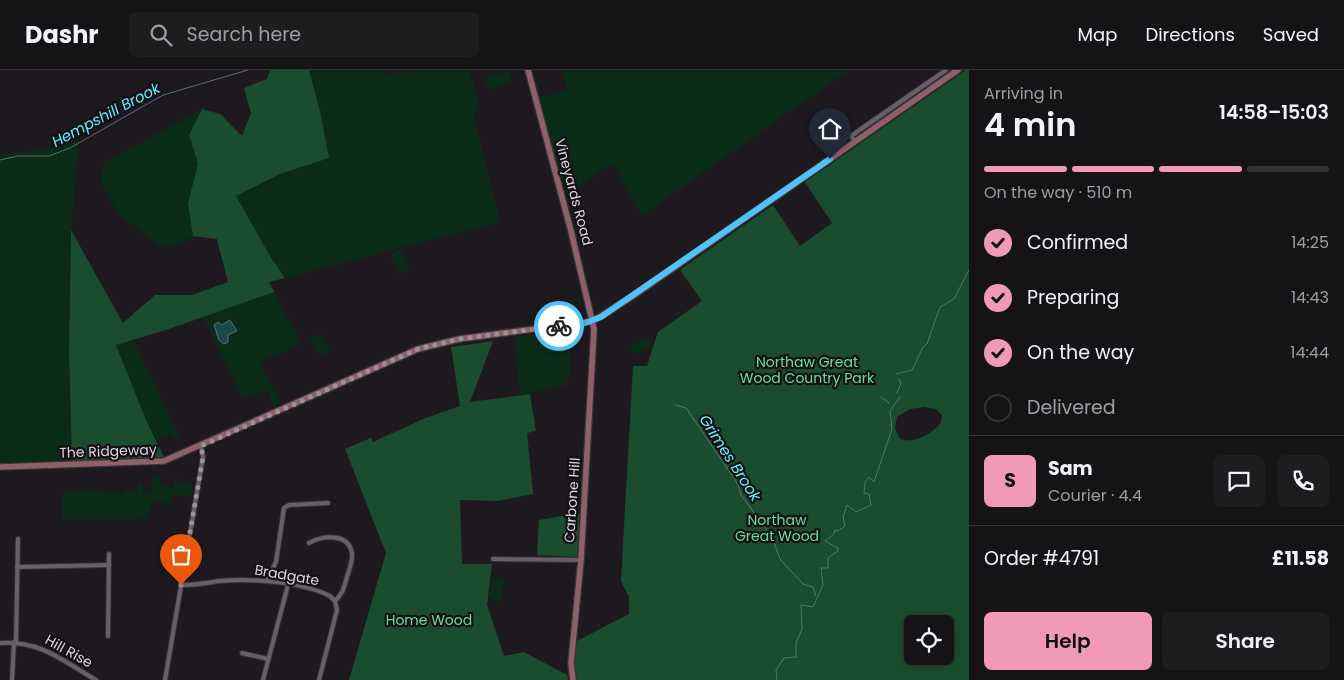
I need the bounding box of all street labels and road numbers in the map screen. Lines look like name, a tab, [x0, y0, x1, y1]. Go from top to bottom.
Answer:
street label: Vineyards Road	[550, 136, 598, 248]
street label: The Ridgeway	[59, 439, 157, 463]
street label: Carbone Hill	[559, 457, 585, 543]
street label: Bradgate	[253, 559, 321, 591]
street label: Hill Rise	[42, 630, 97, 672]

